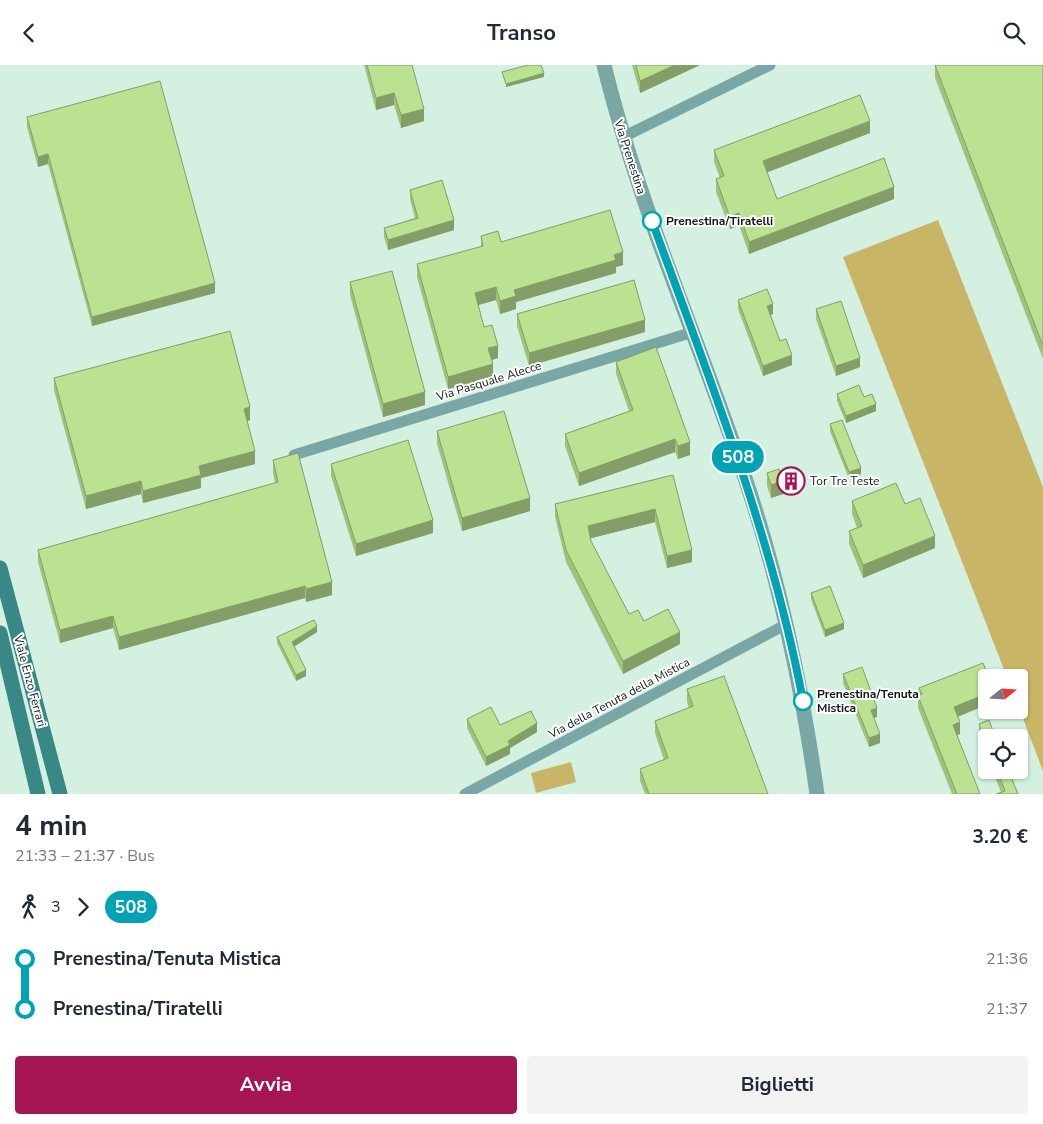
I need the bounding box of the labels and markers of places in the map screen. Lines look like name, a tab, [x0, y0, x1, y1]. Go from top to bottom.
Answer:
marker: Prenestina/Tiratelli	[642, 211, 662, 231]
place label: Prenestina/Tiratelli	[666, 213, 773, 229]
building icon: Tor Tre Teste	[776, 466, 806, 496]
place label: Tor Tre Teste	[810, 473, 879, 489]
place label: Prenestina/Tenuta Mistica	[817, 686, 919, 716]
marker: Prenestina/Tenuta Mistica	[793, 691, 813, 711]

